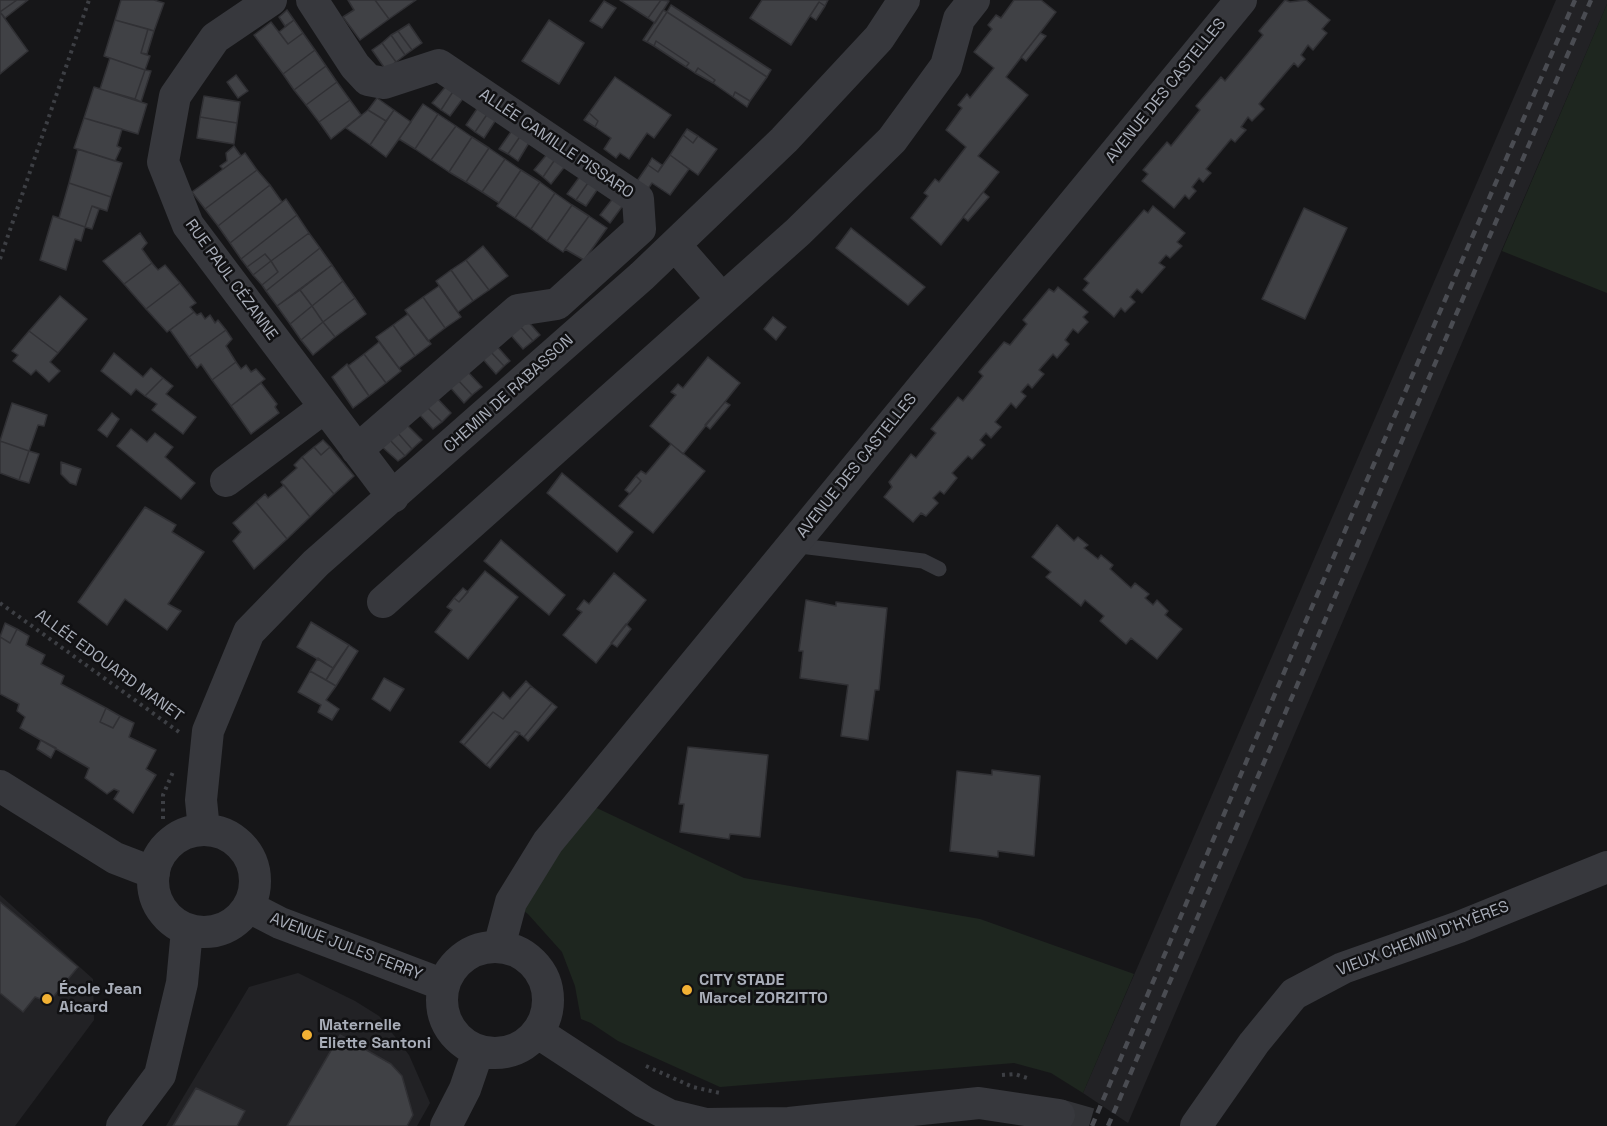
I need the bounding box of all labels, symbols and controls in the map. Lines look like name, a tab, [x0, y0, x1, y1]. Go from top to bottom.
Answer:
street label: AVENUE DES CASTELLES	[1102, 15, 1230, 167]
street label: ALLÉE CAMILLE PISSARO	[475, 85, 637, 203]
street label: RUE PAUL CÉZANNE	[181, 216, 281, 344]
street label: CHEMIN DE RABASSON	[440, 331, 578, 457]
street label: AVENUE DES CASTELLES	[793, 390, 921, 542]
street label: ALLÉE EDOUARD MANET	[31, 606, 187, 726]
street label: VIEUX CHEMIN D'HYÈRES	[1334, 897, 1512, 981]
street label: AVENUE JULES FERRY	[267, 909, 425, 985]
place label: CITY STADE Marcel ZORZITTO	[699, 971, 828, 1009]
place label: École Jean Aicard	[59, 980, 142, 1018]
marker: CITY STADE Marcel ZORZITTO	[680, 983, 694, 997]
marker: École Jean Aicard	[40, 992, 54, 1006]
place label: Maternelle Eliette Santoni	[319, 1016, 431, 1054]
marker: Maternelle Eliette Santoni	[300, 1028, 314, 1042]

